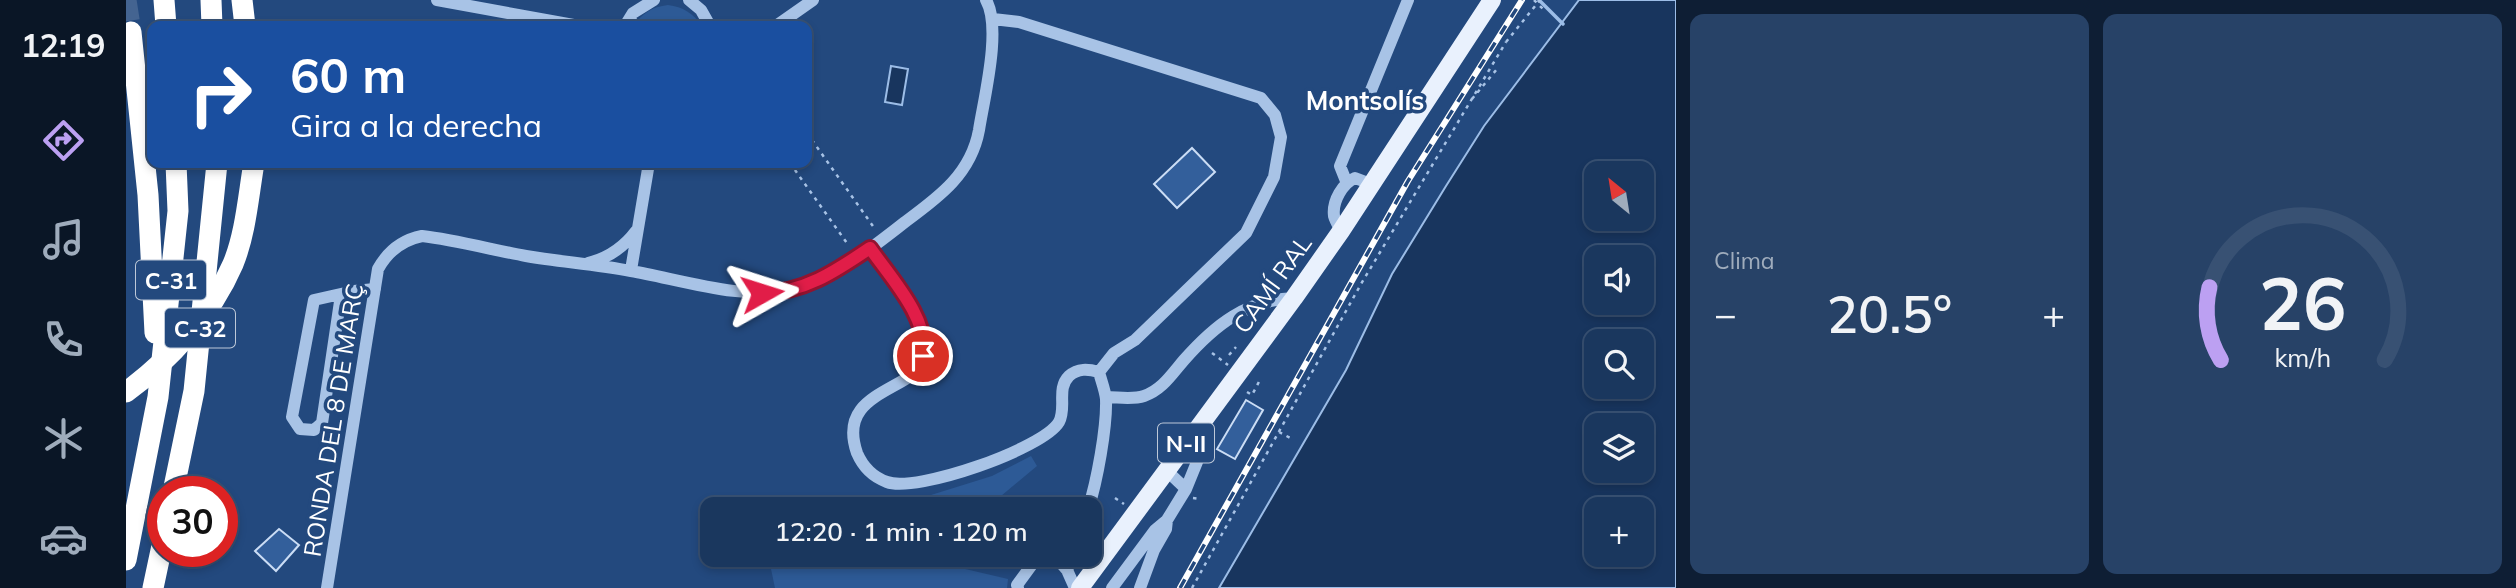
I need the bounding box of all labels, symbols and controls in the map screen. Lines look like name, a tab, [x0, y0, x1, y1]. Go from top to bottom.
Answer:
text: 12:19	[21, 25, 105, 65]
text: 60 m	[290, 44, 406, 105]
icon: right	[175, 49, 266, 140]
district label: Montsolís	[1306, 84, 1424, 117]
text: Gira a la derecha	[290, 105, 542, 145]
icon: directions	[39, 116, 88, 165]
north arrow	[1584, 161, 1654, 231]
map controls	[1584, 161, 1654, 567]
icon: music	[39, 215, 88, 264]
street label: CAMÍ RAL	[1226, 229, 1318, 339]
button: sound	[1584, 245, 1654, 315]
text: Clima	[1714, 246, 1775, 275]
position arrow	[725, 256, 799, 330]
text: 26	[2259, 257, 2346, 348]
road number: C-31	[136, 260, 206, 300]
street label: RONDA DEL 8 DE MARÇ	[297, 281, 369, 559]
text: 20.5°	[1827, 281, 1952, 346]
text: −	[1714, 290, 1737, 338]
text: +	[2042, 290, 2065, 338]
road number: C-32	[165, 308, 235, 348]
icon: phone	[39, 315, 88, 364]
pin	[893, 326, 953, 386]
button: search	[1584, 329, 1654, 399]
icon: arrive	[904, 337, 942, 375]
text: km/h	[2274, 342, 2331, 373]
button: layers	[1584, 413, 1654, 483]
icon: climate	[39, 414, 88, 463]
road number: N-II	[1158, 424, 1214, 462]
speed limit sign: 30	[147, 476, 238, 567]
button: +	[1584, 497, 1654, 567]
icon: car	[39, 514, 88, 563]
text: 12:20 · 1 min · 120 m	[774, 515, 1028, 548]

